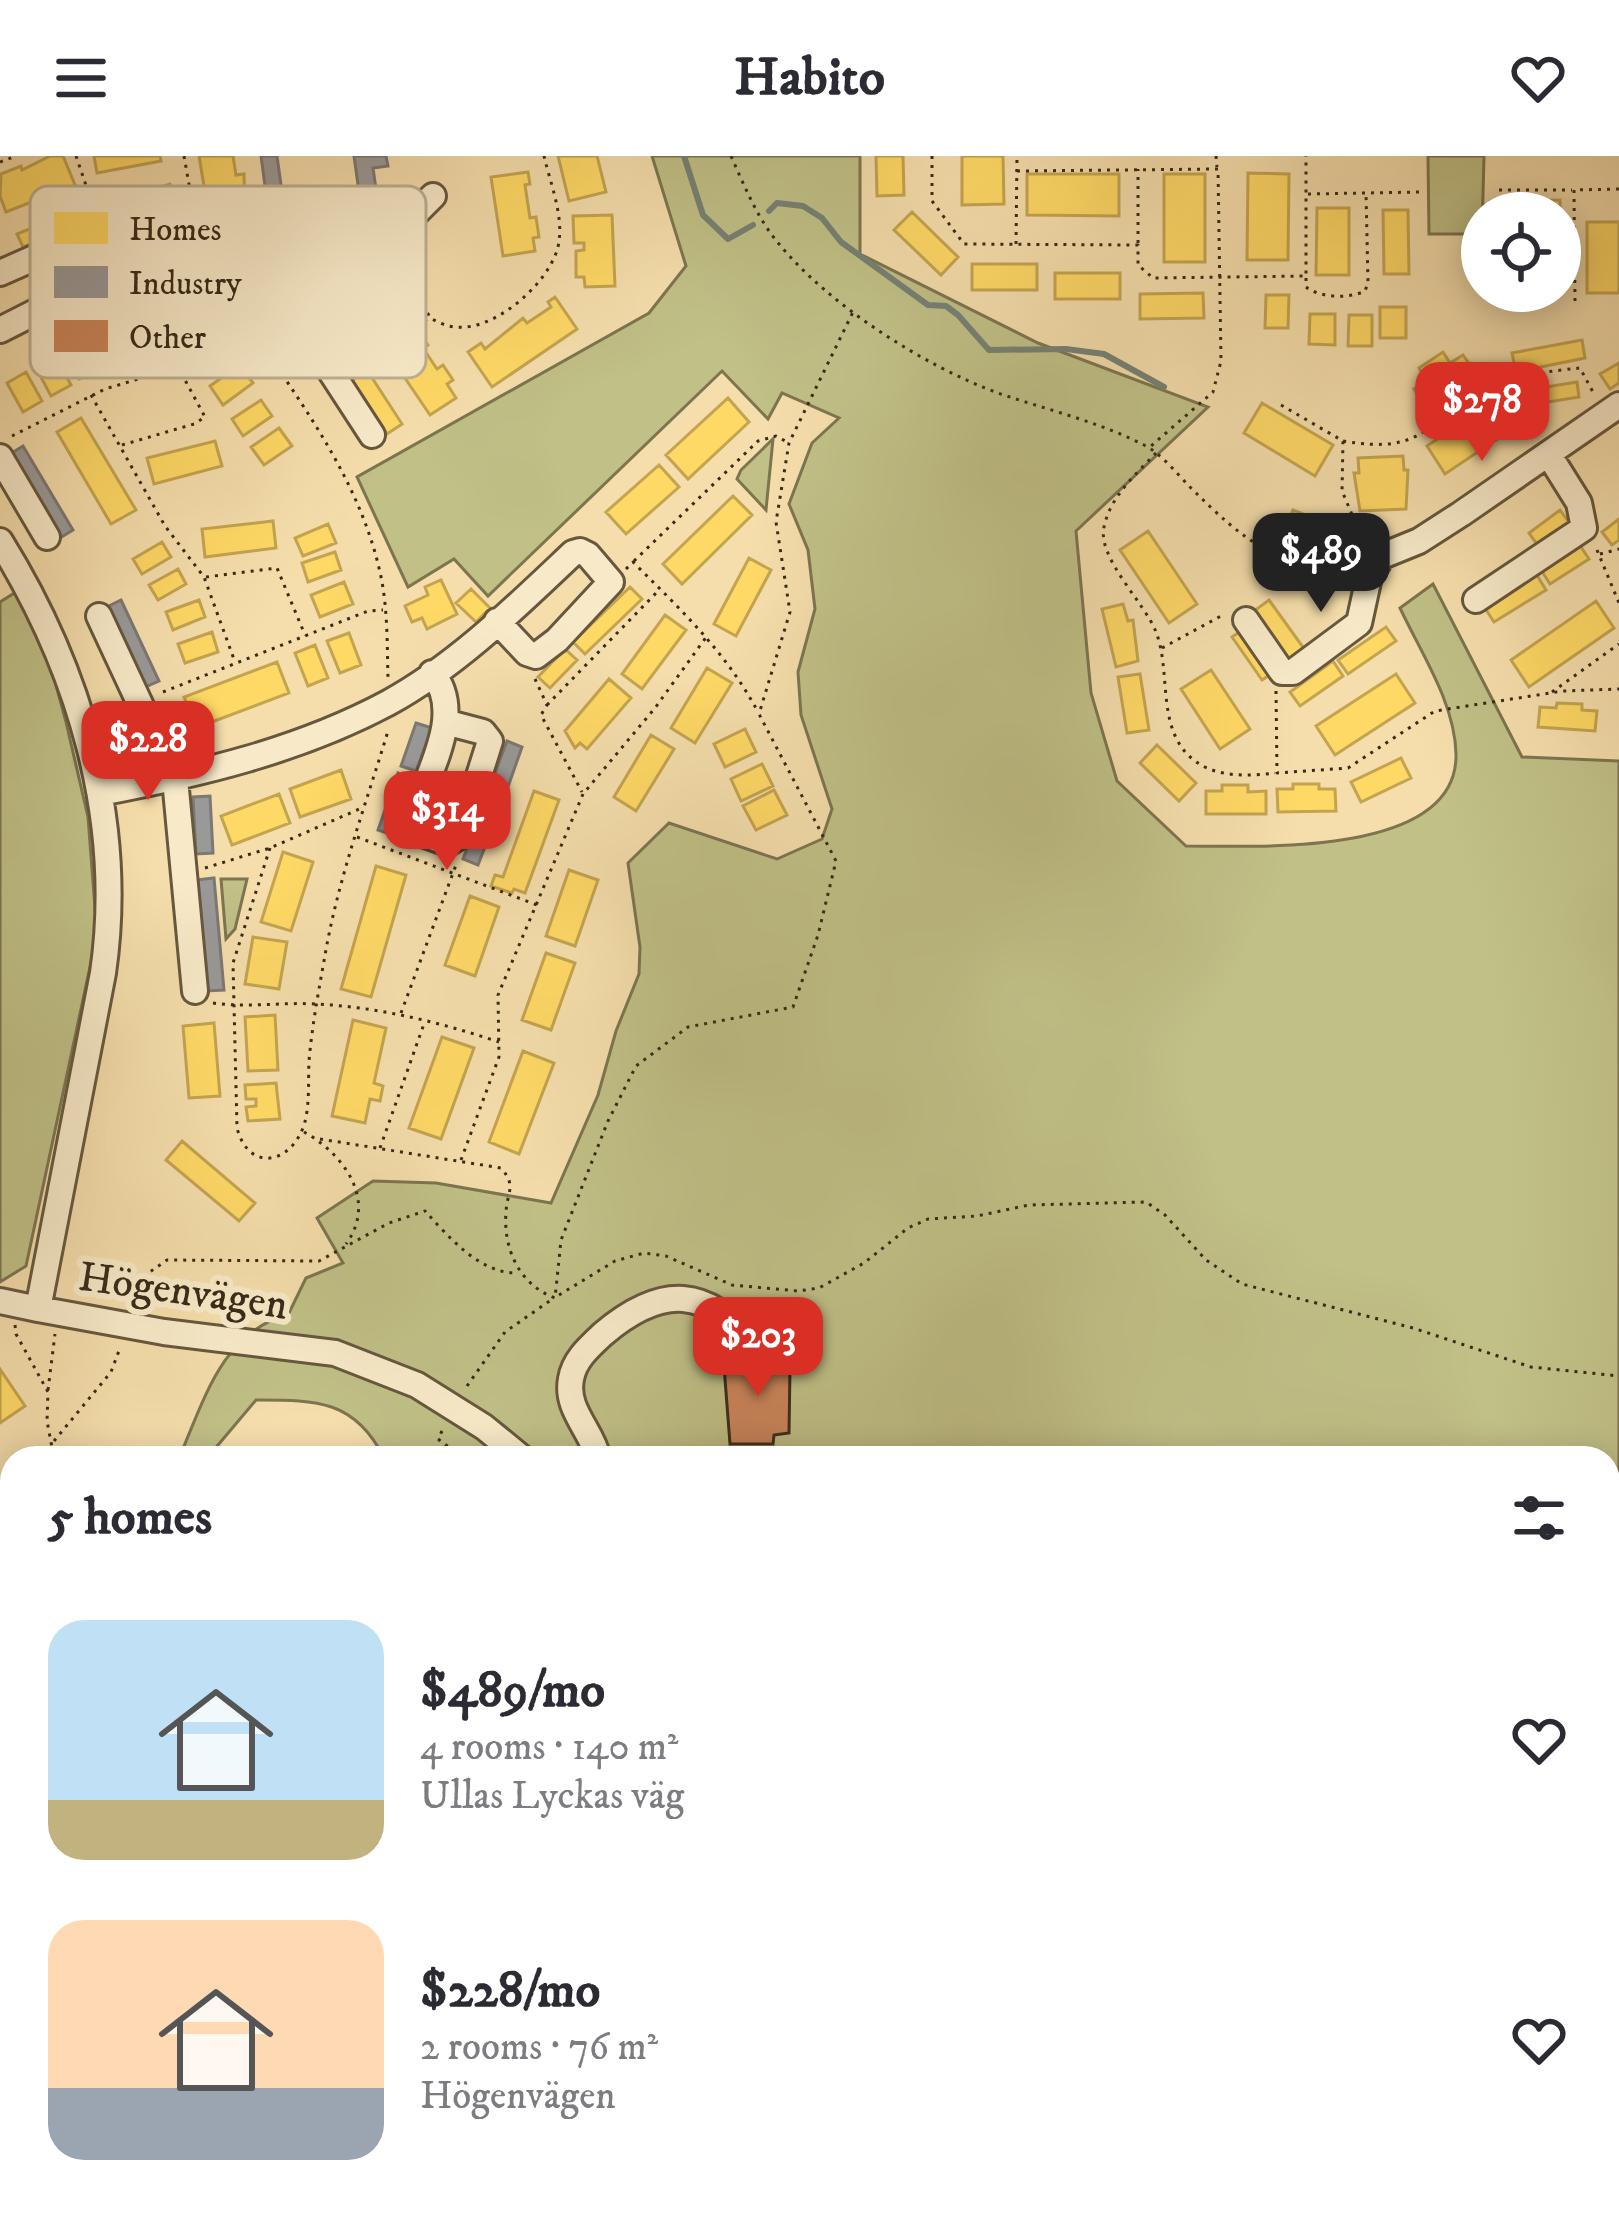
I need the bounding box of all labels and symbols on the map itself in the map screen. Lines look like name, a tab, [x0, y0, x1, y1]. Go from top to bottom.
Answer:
legend	[30, 186, 426, 378]
text: Homes	[129, 210, 222, 251]
text: Industry	[129, 264, 242, 305]
text: Other	[129, 318, 207, 359]
pin: $278	[1411, 362, 1553, 464]
pin: $489	[1250, 513, 1392, 615]
pin: $228	[77, 701, 219, 803]
pin: $314	[376, 771, 518, 873]
street label: Högenvägen	[75, 1252, 291, 1332]
pin: $203	[687, 1297, 829, 1399]

